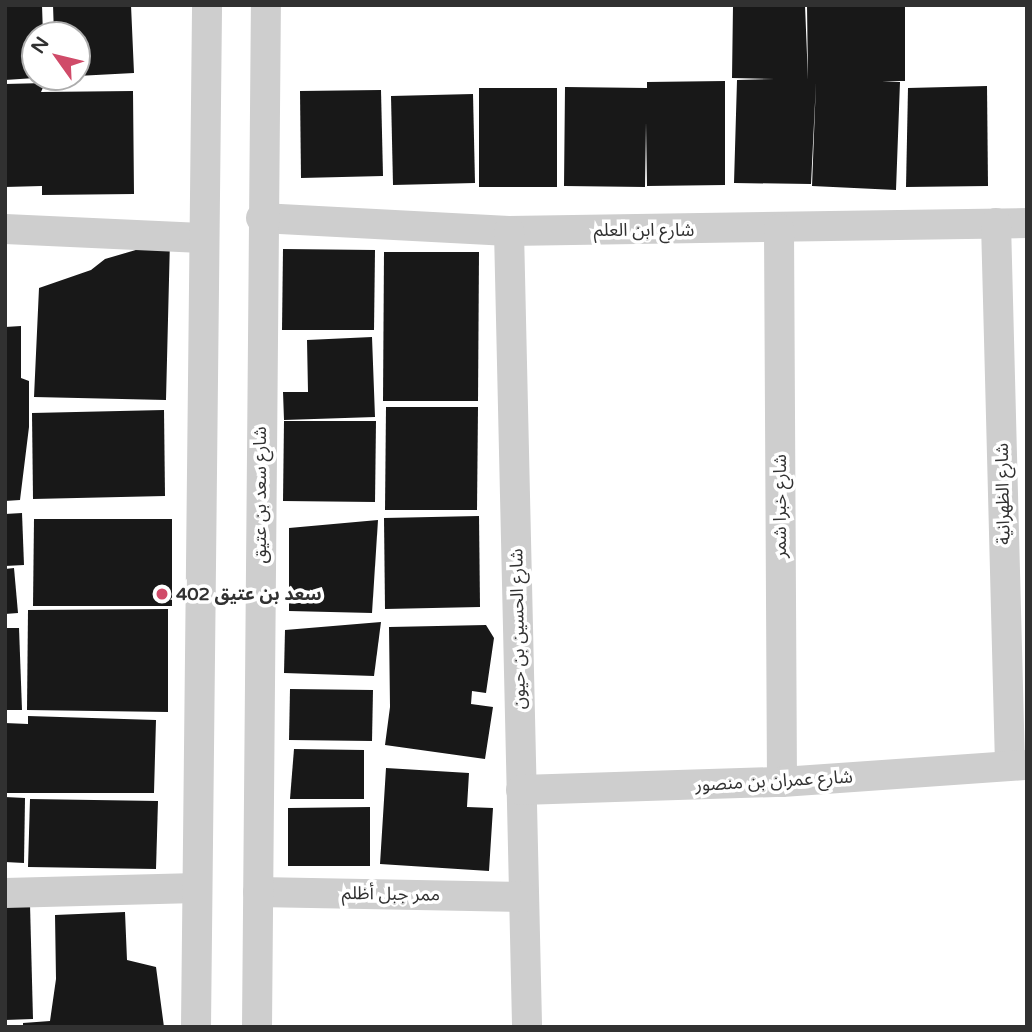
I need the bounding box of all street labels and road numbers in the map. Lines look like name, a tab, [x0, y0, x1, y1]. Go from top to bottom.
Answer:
street label: شارع ابن العلم	[594, 219, 694, 241]
street label: شارع سعد بن عتيق	[249, 426, 271, 564]
street label: شارع الظهرانية	[991, 443, 1015, 545]
street label: شارع خبرا شمر	[769, 454, 791, 558]
street label: شارع الحسين بن حيون	[506, 548, 530, 710]
street label: شارع عمران بن منصور	[695, 766, 853, 796]
street label: ممر جبل أظلم	[342, 882, 440, 906]

